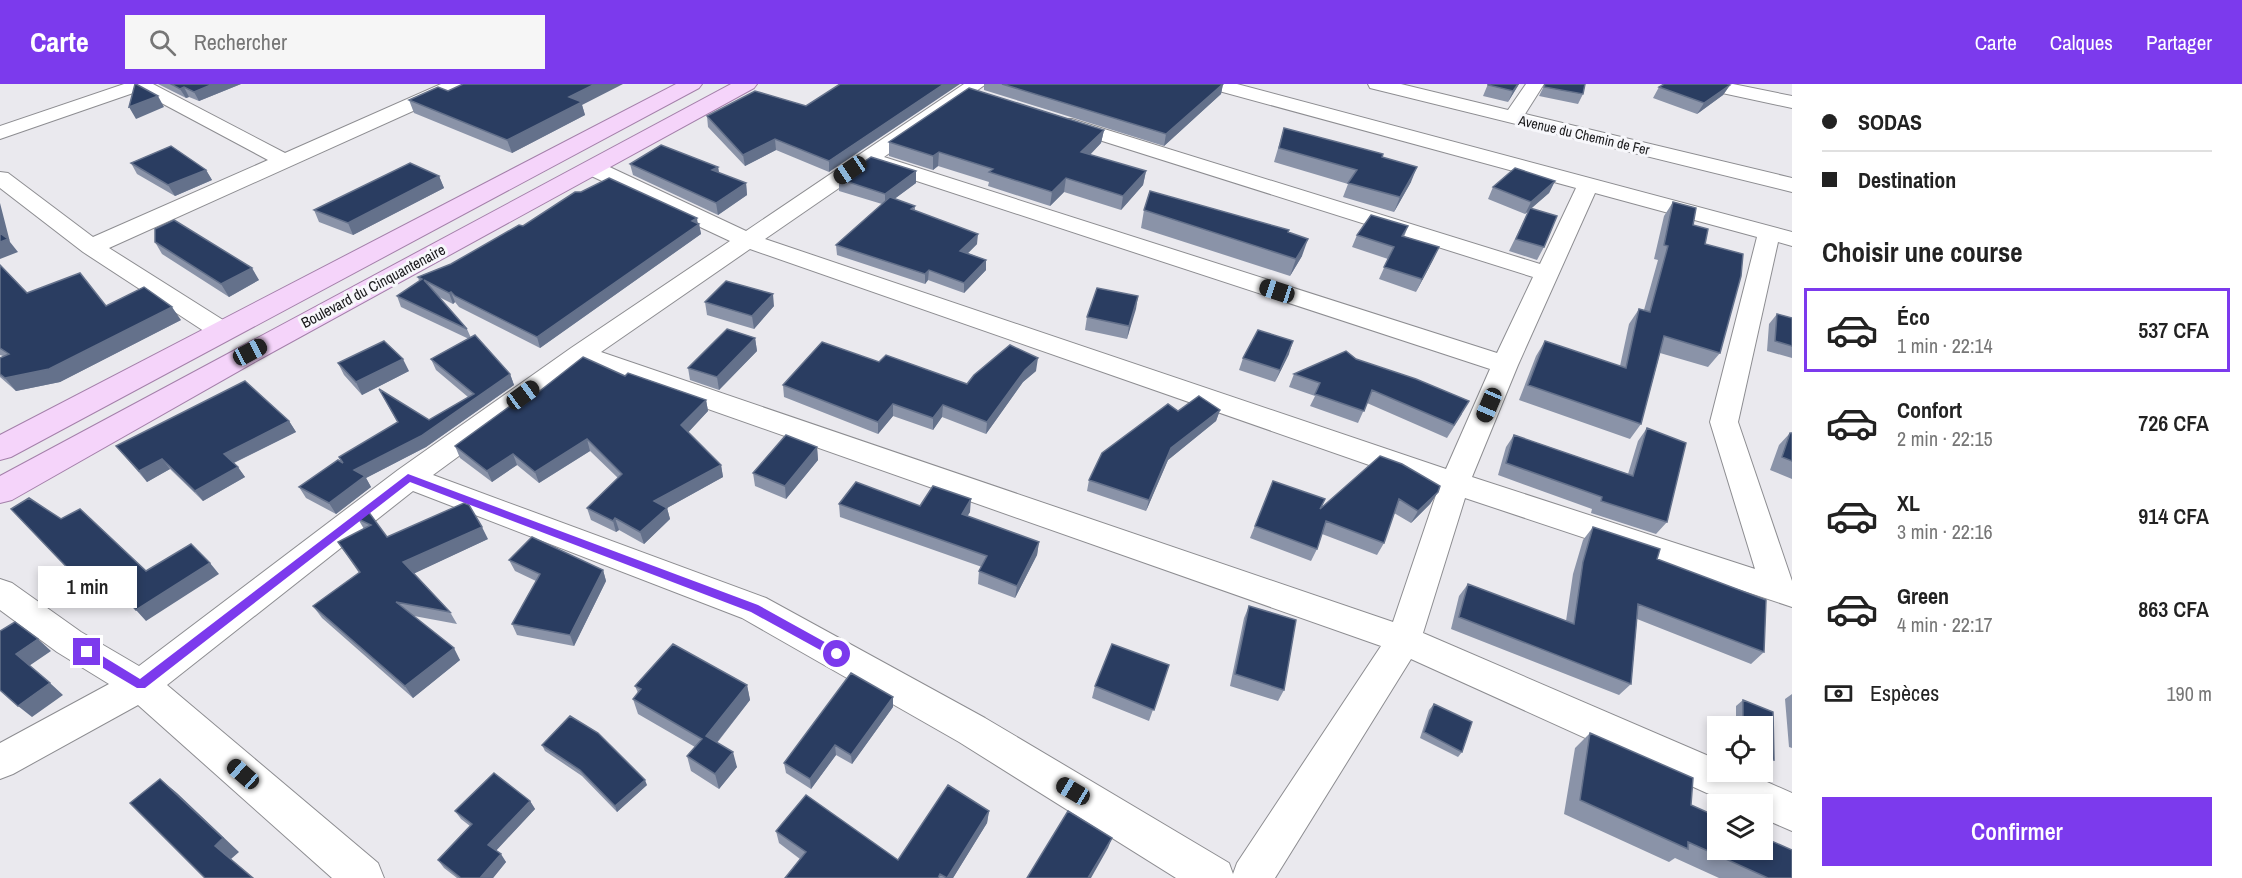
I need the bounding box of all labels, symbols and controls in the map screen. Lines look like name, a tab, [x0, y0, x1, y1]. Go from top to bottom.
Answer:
search box	[125, 15, 545, 69]
text: Carte	[30, 23, 89, 61]
icon: search	[146, 26, 179, 59]
text: Rechercher	[194, 27, 287, 57]
text: Carte	[1975, 28, 2017, 57]
text: Calques	[2050, 28, 2113, 57]
text: Partager	[2146, 28, 2212, 57]
text: SODAS	[1858, 107, 1922, 137]
street label: Avenue du Chemin de Fer	[1516, 111, 1651, 159]
car	[830, 152, 870, 188]
text: Destination	[1858, 165, 1956, 195]
text: Choisir une course	[1822, 234, 2023, 270]
street label: Boulevard du Cinquantenaire	[297, 239, 449, 333]
car	[1257, 277, 1297, 305]
text: Éco	[1897, 302, 1930, 332]
icon: car	[1825, 303, 1879, 357]
text: 537 CFA	[2138, 315, 2209, 345]
text: 1 min · 22:14	[1897, 332, 1993, 359]
car	[230, 336, 270, 368]
car	[503, 377, 543, 413]
car	[1474, 385, 1504, 425]
text: Confort	[1897, 395, 1962, 425]
icon: car	[1825, 396, 1879, 450]
text: 726 CFA	[2138, 408, 2209, 438]
text: 2 min · 22:15	[1897, 425, 1993, 452]
text: XL	[1897, 488, 1920, 518]
icon: car	[1825, 489, 1879, 543]
text: 914 CFA	[2138, 501, 2209, 531]
text: 3 min · 22:16	[1897, 518, 1993, 545]
callout: 1 min	[38, 565, 136, 607]
text: 1 min	[66, 573, 109, 600]
text: Green	[1897, 581, 1949, 611]
icon: car	[1825, 582, 1879, 636]
text: 863 CFA	[2138, 594, 2209, 624]
text: 4 min · 22:17	[1897, 611, 1993, 638]
route end	[73, 638, 100, 665]
route start	[823, 640, 850, 667]
icon: cash	[1822, 677, 1855, 710]
text: Espèces	[1870, 678, 1939, 708]
text: 190 m	[2166, 680, 2212, 707]
map controls	[1707, 716, 1773, 860]
button: locate	[1707, 716, 1773, 782]
car	[224, 755, 262, 793]
car	[1053, 774, 1093, 808]
button: layers	[1707, 794, 1773, 860]
button: Confirmer	[1822, 797, 2212, 866]

